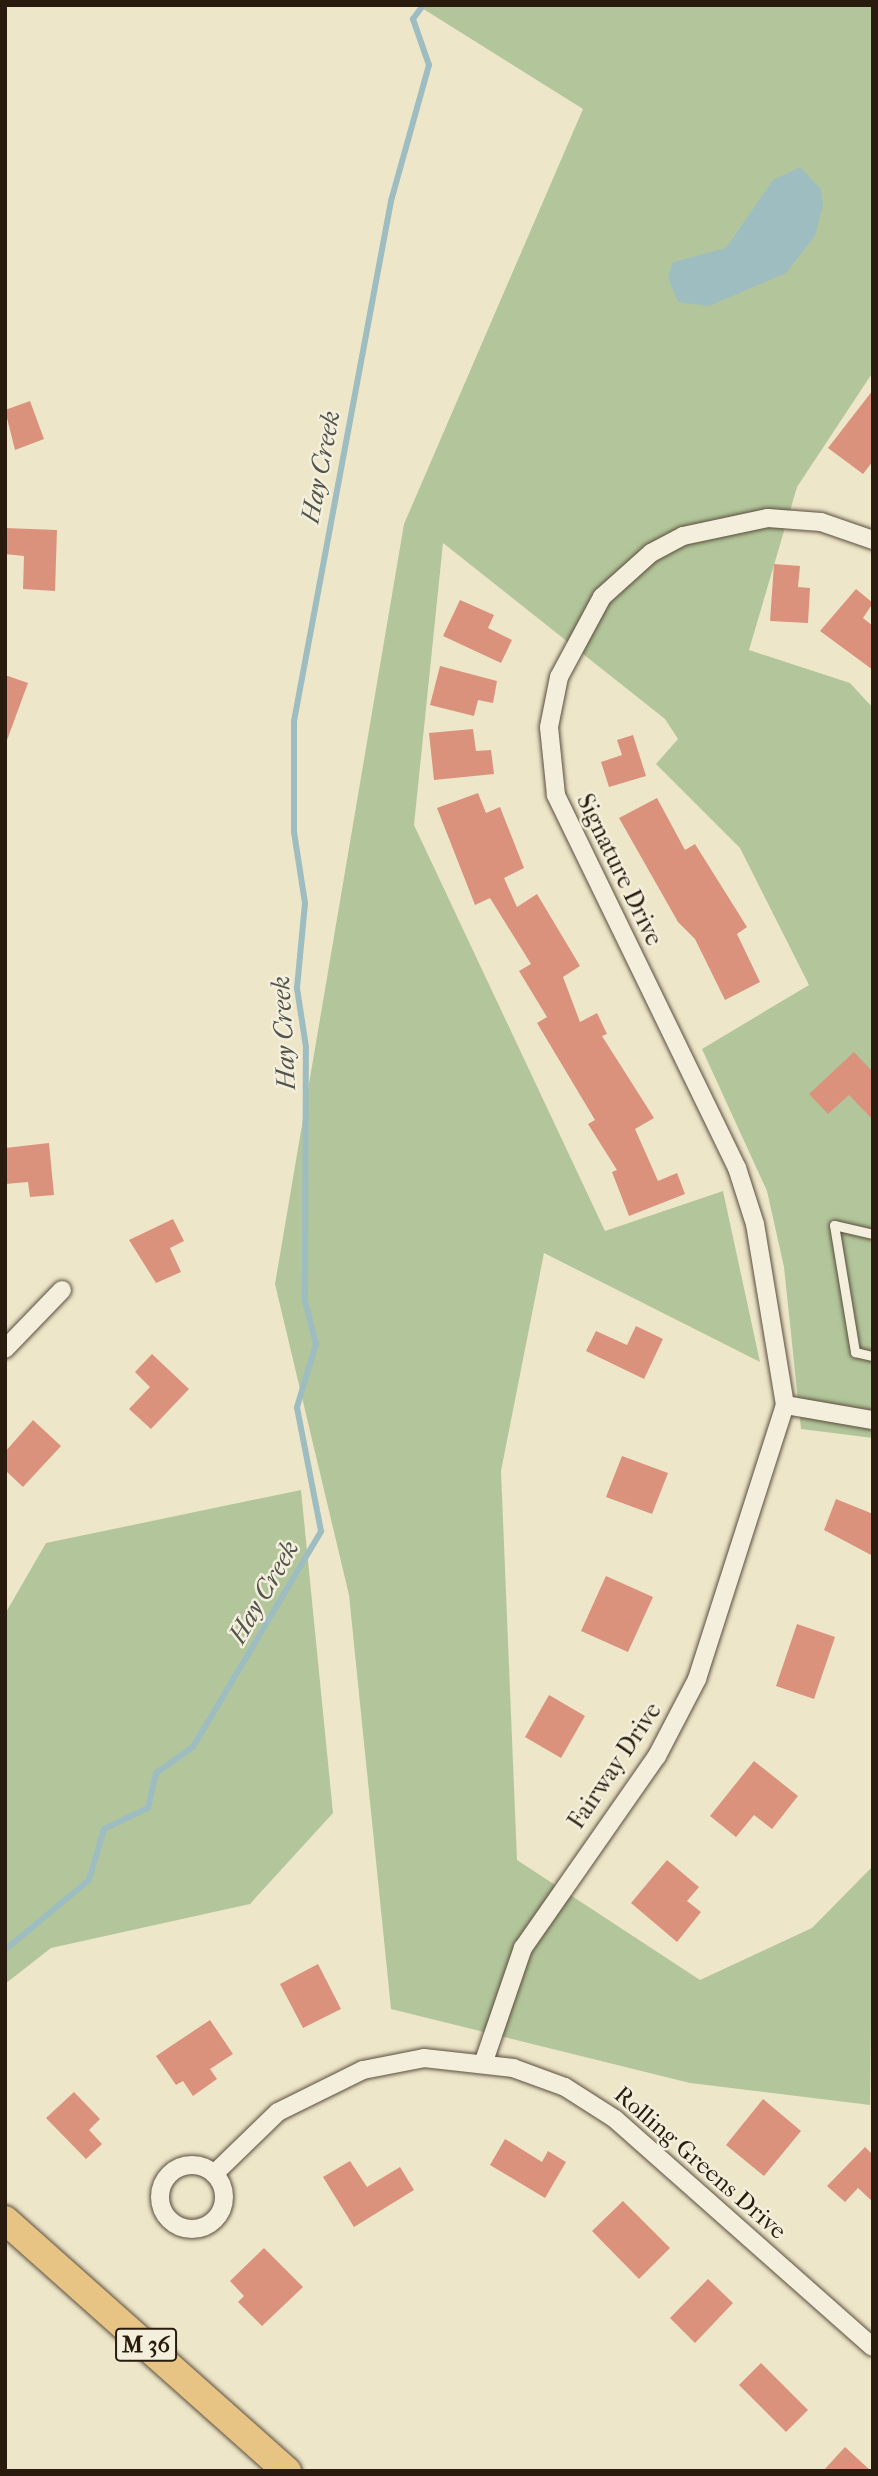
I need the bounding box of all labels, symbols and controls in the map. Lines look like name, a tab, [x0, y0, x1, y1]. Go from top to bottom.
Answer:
water label: Hay Creek	[295, 408, 347, 526]
street label: Signature Drive	[570, 789, 668, 951]
water label: Hay Creek	[265, 975, 303, 1091]
water label: Hay Creek	[222, 1535, 306, 1649]
street label: Fairway Drive	[562, 1697, 668, 1835]
street label: Rolling Greens Drive	[608, 2080, 792, 2246]
road number: M 36	[114, 2326, 178, 2364]

